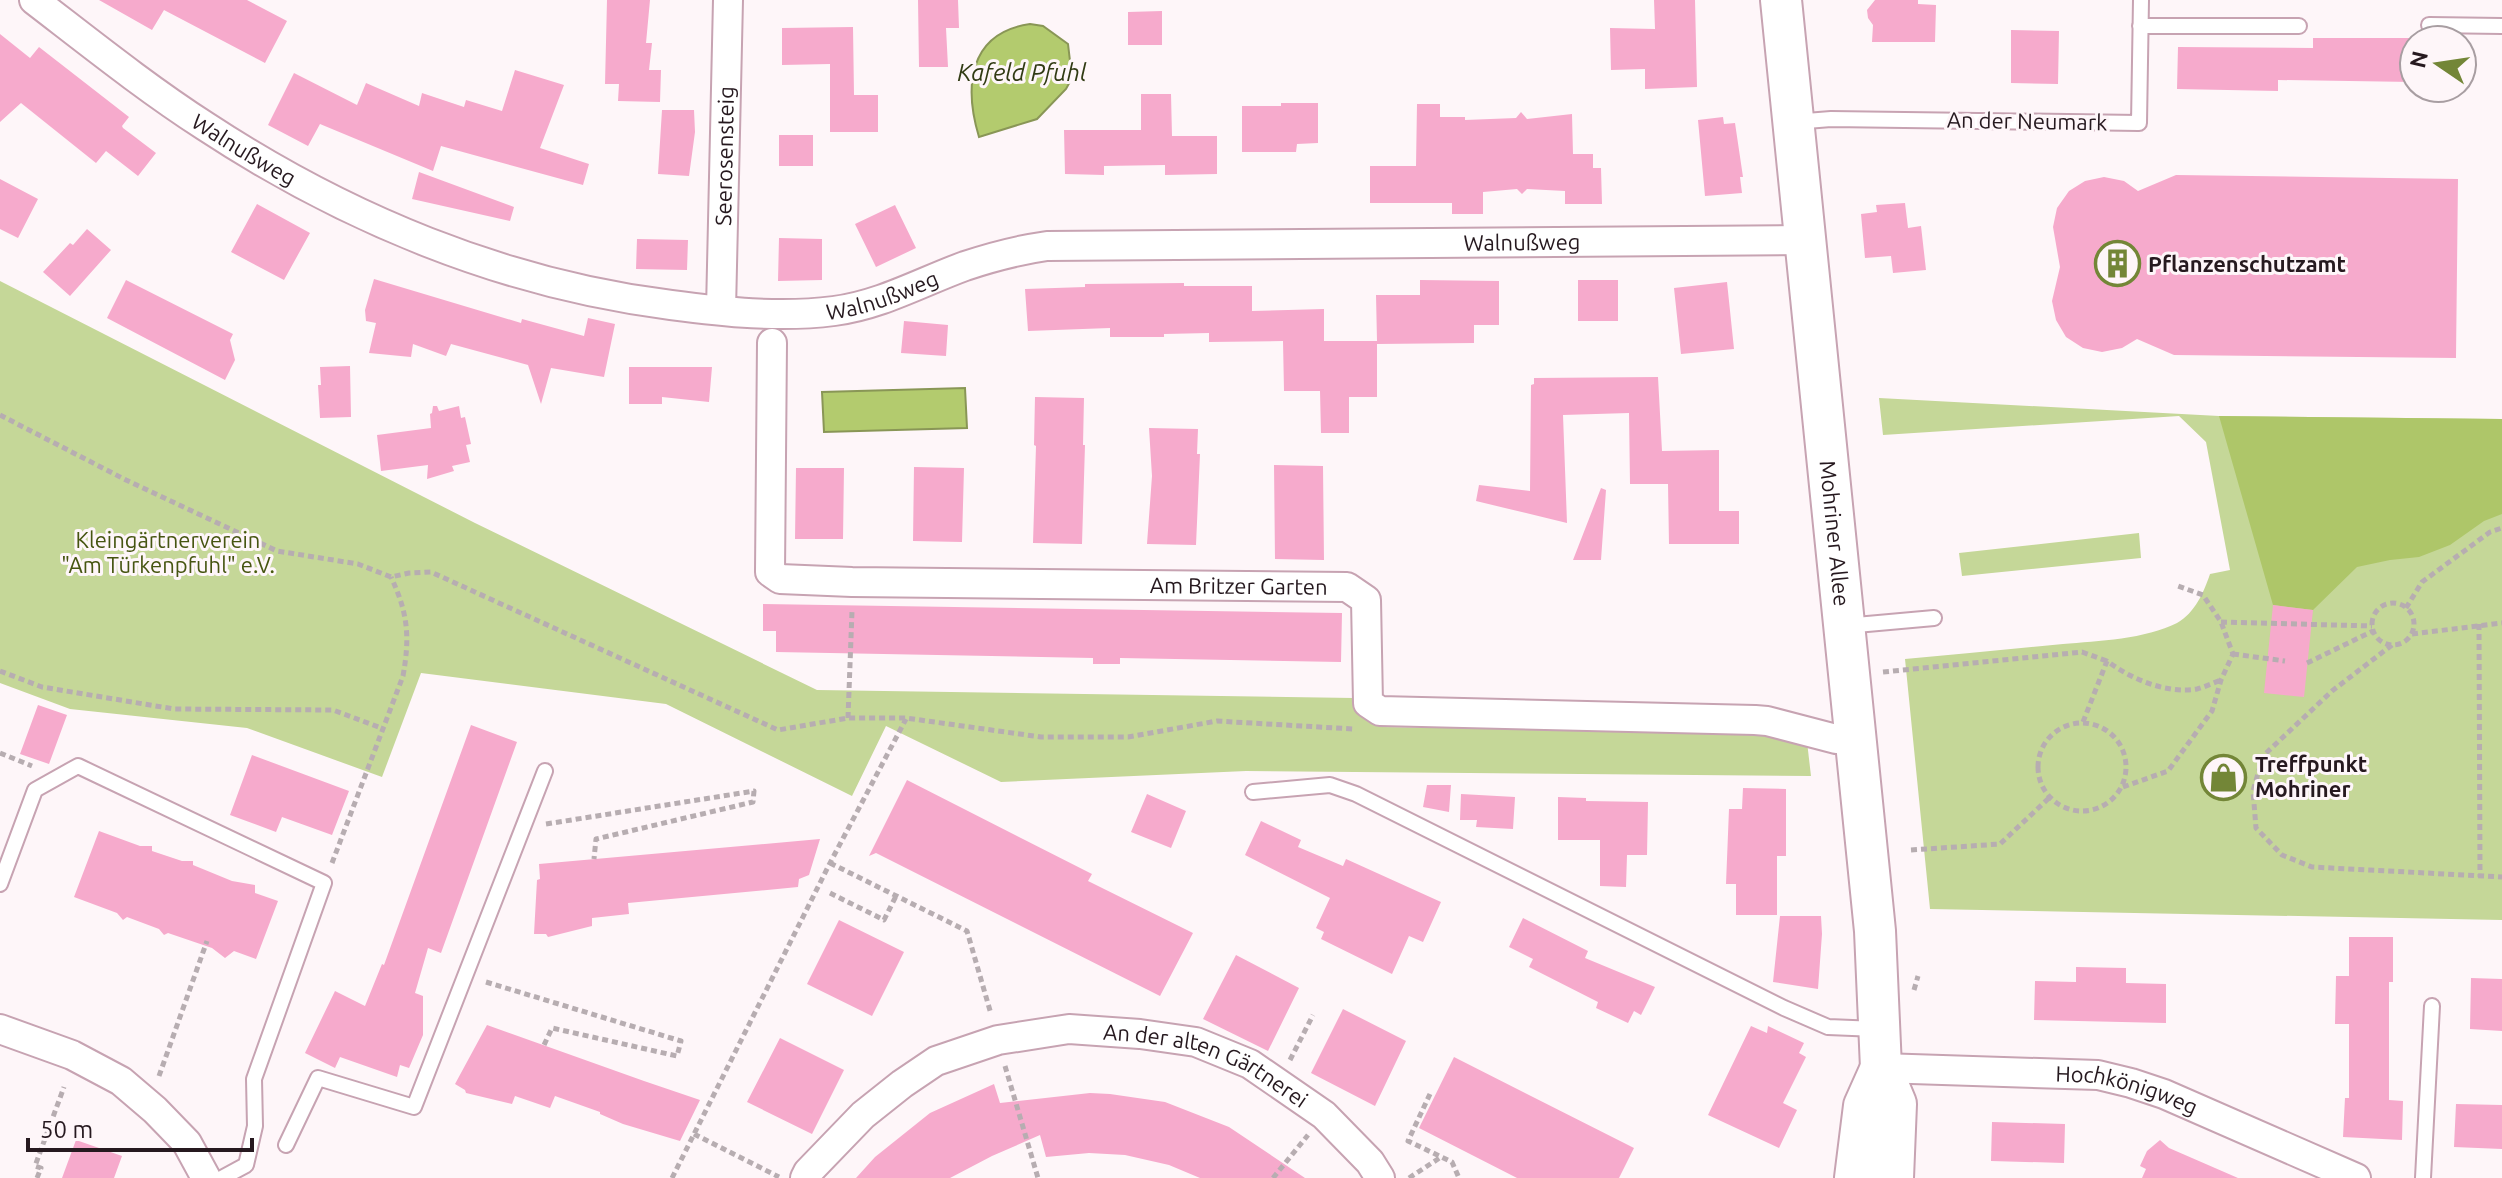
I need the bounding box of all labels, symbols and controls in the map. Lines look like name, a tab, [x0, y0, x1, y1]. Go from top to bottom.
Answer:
north arrow	[2398, 24, 2478, 104]
text: N	[2404, 49, 2432, 70]
water label: Kafeld Pfuhl	[957, 59, 1087, 86]
street label: Seerosensteig	[710, 86, 738, 226]
street label: An der Neumark	[1947, 107, 2107, 134]
street label: Walnußweg	[188, 108, 300, 190]
street label: Walnußweg	[1463, 229, 1581, 255]
building icon: Pflanzenschutzamt	[2093, 240, 2141, 288]
place label: Pflanzenschutzamt	[2148, 251, 2346, 276]
street label: Walnußweg	[824, 265, 942, 324]
street label: Mohriner Allee	[1816, 459, 1855, 607]
park label: Kleingärtnerverein "Am Türkenpfuhl" e.V.	[61, 527, 275, 577]
street label: Am Britzer Garten	[1150, 572, 1328, 599]
place label: Treffpunkt Mohriner	[2255, 751, 2367, 801]
shop icon: Treffpunkt Mohriner	[2200, 753, 2248, 801]
street label: An der alten Gärtnerei	[1102, 1018, 1313, 1112]
street label: Hochkönigweg	[2055, 1061, 2202, 1119]
scale bar	[28, 1102, 252, 1152]
text: 50 m	[40, 1116, 93, 1143]

